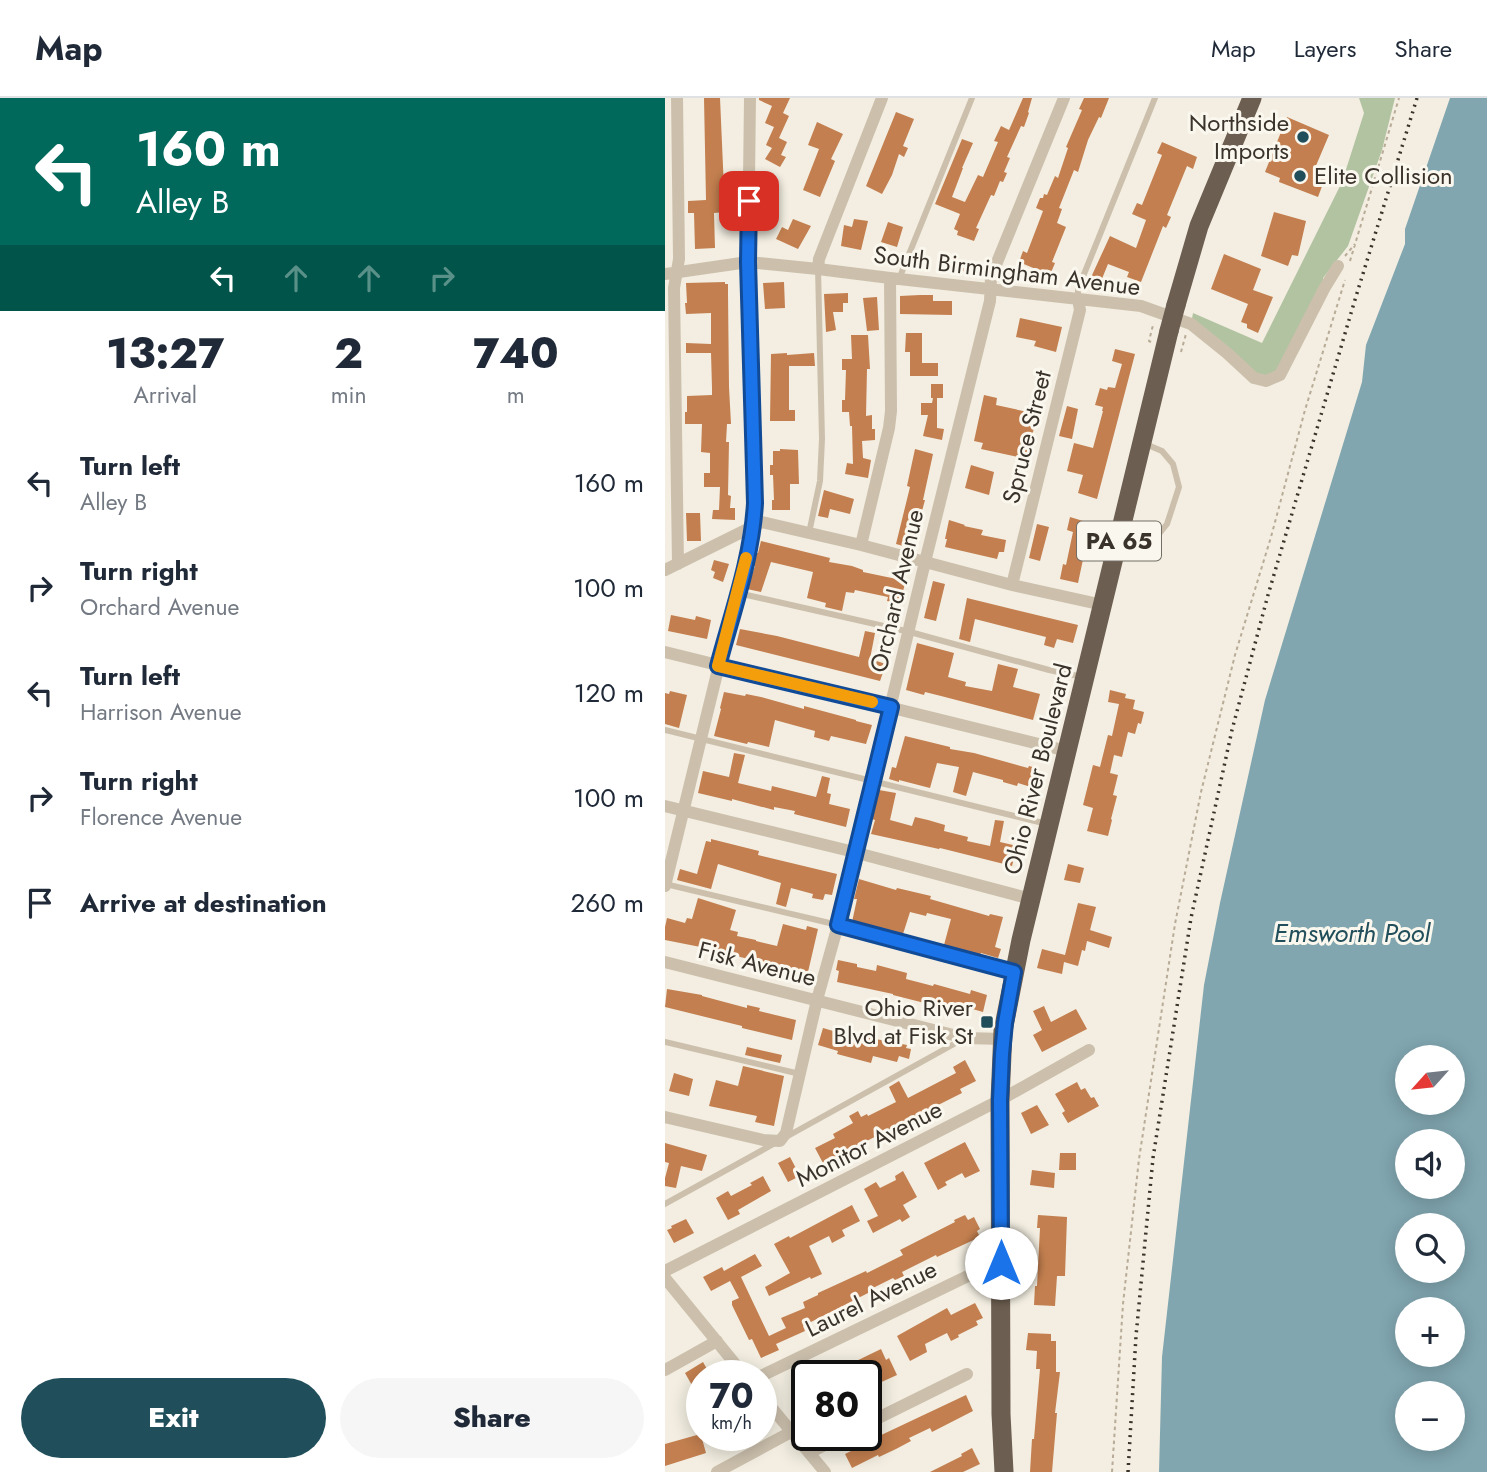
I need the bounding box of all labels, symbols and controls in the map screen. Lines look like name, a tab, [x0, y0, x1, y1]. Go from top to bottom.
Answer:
text: Map	[35, 25, 103, 72]
text: Map	[1211, 31, 1256, 66]
text: Layers	[1294, 31, 1356, 66]
text: Share	[1394, 31, 1452, 66]
place label: Northside Imports	[1189, 105, 1289, 168]
text: 160 m	[136, 114, 281, 184]
icon: left	[21, 126, 112, 217]
marker: Northside Imports	[1295, 129, 1311, 145]
place label: Elite Collision	[1314, 158, 1453, 193]
marker: Elite Collision	[1292, 168, 1308, 184]
pin	[719, 171, 779, 231]
text: Alley B	[136, 179, 229, 225]
icon: arrive	[730, 182, 768, 220]
street label: South Birmingham Avenue	[872, 237, 1142, 304]
icon: left	[204, 259, 242, 297]
icon: ahead	[277, 259, 315, 297]
icon: ahead	[350, 259, 388, 297]
icon: right	[423, 259, 461, 297]
text: 13:27	[106, 323, 224, 384]
text: 2	[334, 323, 363, 384]
text: 740	[473, 323, 559, 384]
street label: Spruce Street	[993, 366, 1060, 507]
text: Arrival	[134, 378, 197, 412]
text: min	[331, 378, 367, 412]
text: m	[507, 378, 525, 412]
text: Turn left	[80, 447, 180, 485]
icon: left	[21, 464, 59, 502]
text: 160 m	[574, 464, 644, 502]
text: Alley B	[80, 485, 147, 519]
street label: Orchard Avenue	[861, 506, 932, 676]
road number: PA 65	[1077, 522, 1161, 560]
text: Turn right	[80, 552, 198, 590]
icon: right	[21, 569, 59, 607]
text: 100 m	[573, 569, 644, 607]
text: Orchard Avenue	[80, 590, 239, 624]
text: Turn left	[80, 657, 180, 695]
street label: Ohio River Boulevard	[994, 660, 1081, 878]
icon: left	[21, 674, 59, 712]
text: 120 m	[574, 674, 644, 712]
text: Harrison Avenue	[80, 695, 242, 729]
text: Turn right	[80, 762, 198, 800]
icon: right	[21, 779, 59, 817]
text: 100 m	[573, 779, 644, 817]
text: Florence Avenue	[80, 800, 242, 834]
icon: arrive	[21, 884, 59, 922]
text: Arrive at destination	[80, 884, 327, 922]
text: 260 m	[571, 884, 644, 922]
water label: Emsworth Pool	[1274, 914, 1431, 952]
street label: Fisk Avenue	[694, 932, 820, 995]
place label: Ohio River Blvd at Fisk St	[834, 990, 974, 1053]
marker: Ohio River Blvd at Fisk St	[979, 1014, 995, 1030]
north arrow	[1395, 1045, 1465, 1115]
map controls	[1395, 1045, 1465, 1451]
street label: Monitor Avenue	[789, 1092, 948, 1196]
button: sound	[1395, 1129, 1465, 1199]
button: search	[1395, 1213, 1465, 1283]
position arrow	[964, 1226, 1038, 1300]
street label: Laurel Avenue	[799, 1252, 943, 1346]
button: +	[1395, 1297, 1465, 1367]
speed limit sign: 80	[791, 1360, 882, 1451]
text: 70	[709, 1371, 754, 1421]
button: Exit	[21, 1378, 326, 1458]
button: Share	[340, 1378, 644, 1458]
button: −	[1395, 1381, 1465, 1451]
text: km/h	[711, 1410, 752, 1436]

